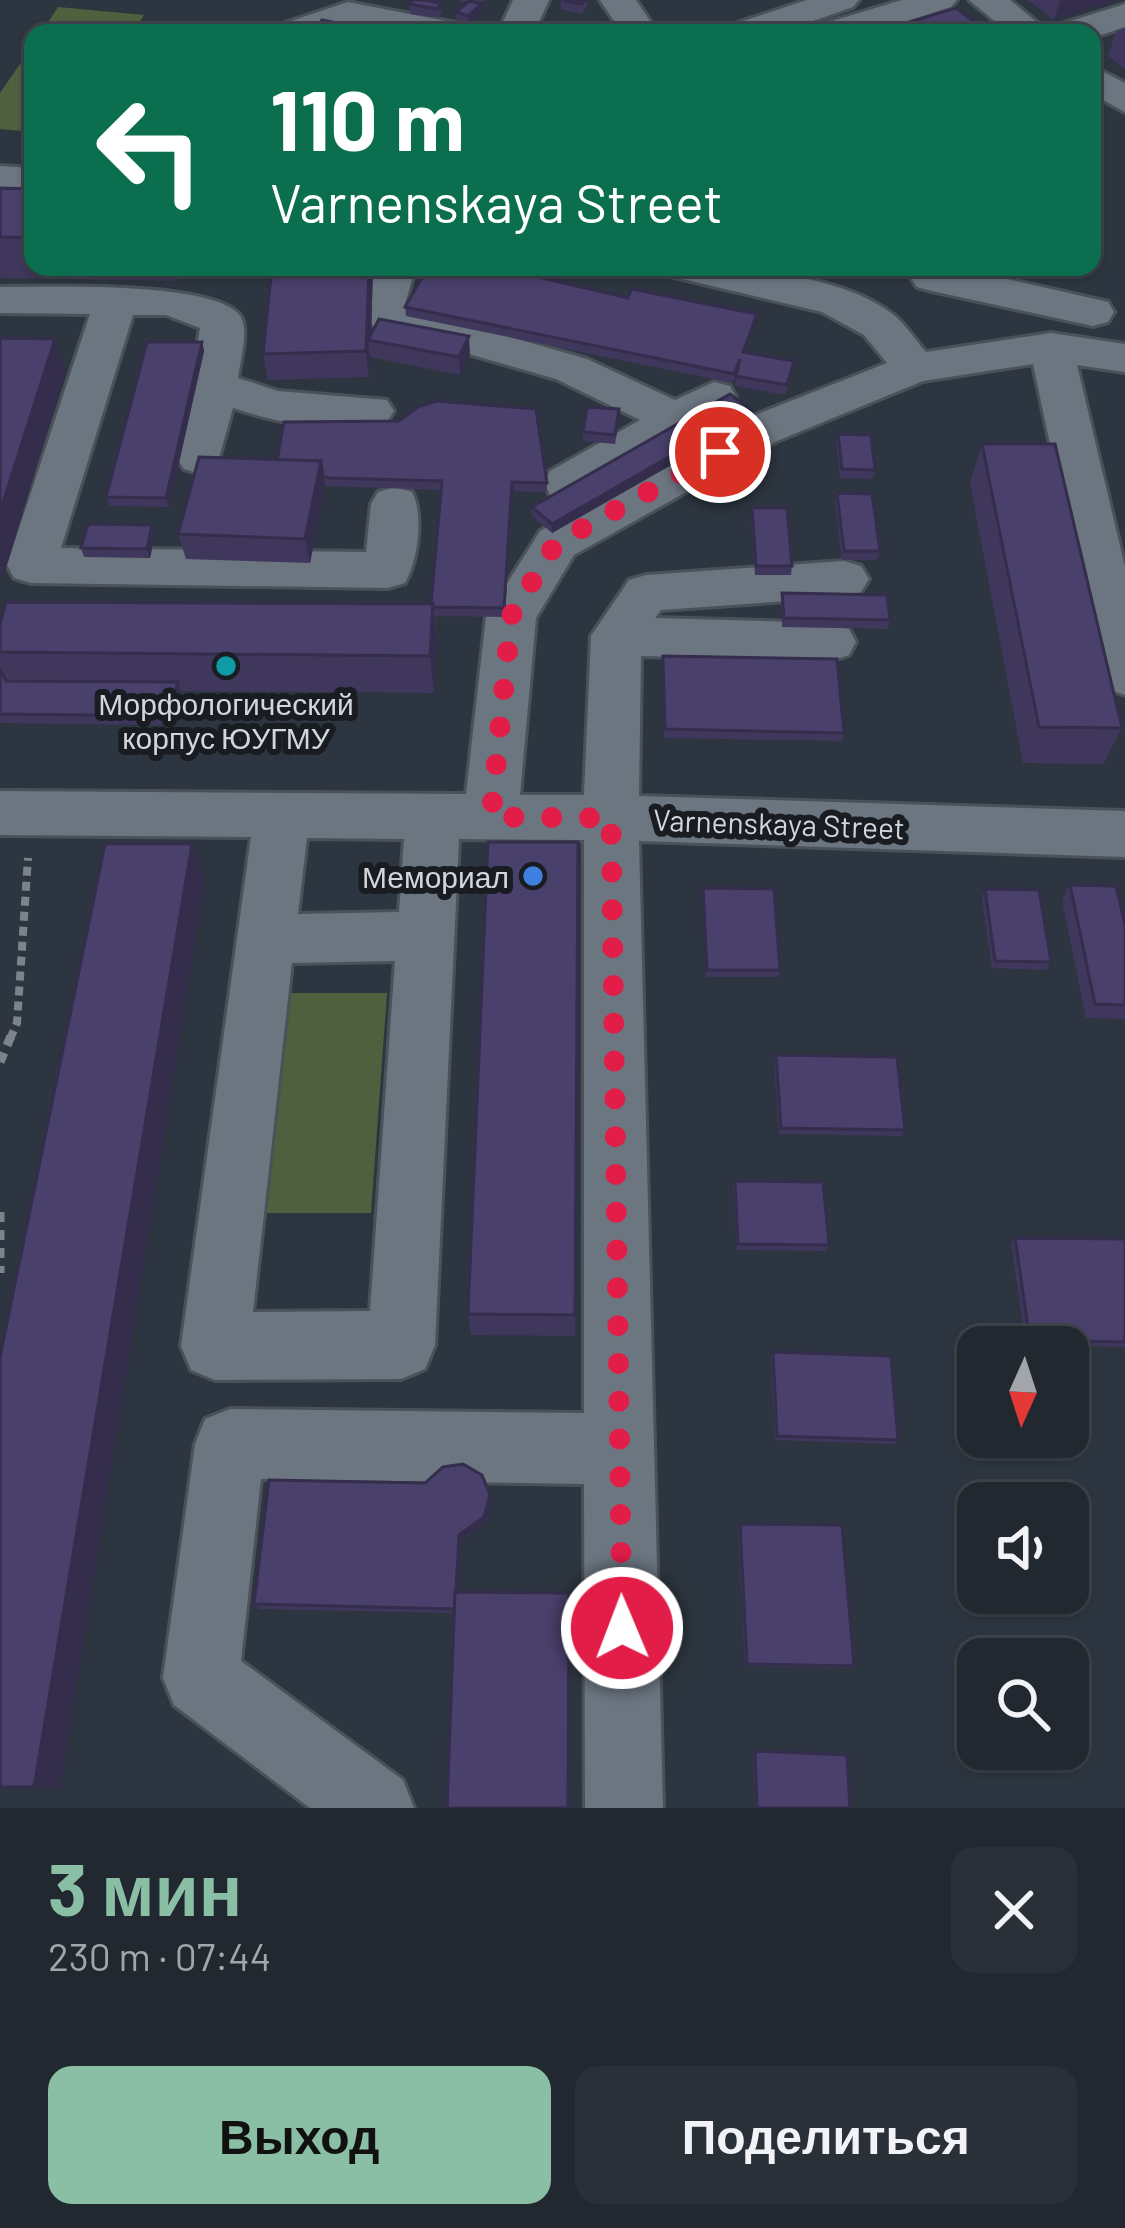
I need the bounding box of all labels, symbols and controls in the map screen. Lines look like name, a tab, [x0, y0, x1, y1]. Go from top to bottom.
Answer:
text: 110 m	[270, 67, 465, 168]
icon: left	[72, 72, 228, 228]
text: Varnenskaya Street	[270, 169, 723, 234]
pin	[669, 401, 771, 503]
icon: arrive	[687, 419, 753, 485]
marker: Морфологический корпус ЮУГМУ	[213, 653, 239, 679]
place label: Морфологический корпус ЮУГМУ	[98, 685, 354, 755]
street label: Varnenskaya Street	[653, 801, 905, 845]
place label: Мемориал	[362, 858, 509, 894]
marker: Мемориал	[520, 863, 546, 889]
north arrow	[957, 1326, 1089, 1458]
map controls	[957, 1326, 1089, 1770]
button: sound	[957, 1482, 1089, 1614]
position arrow	[559, 1565, 685, 1691]
button: search	[957, 1638, 1089, 1770]
text: 3 мин	[48, 1844, 242, 1930]
button: close	[951, 1847, 1077, 1973]
text: 230 m · 07:44	[48, 1932, 271, 1979]
button: Выход	[48, 2066, 551, 2204]
button: Поделиться	[575, 2066, 1077, 2204]

